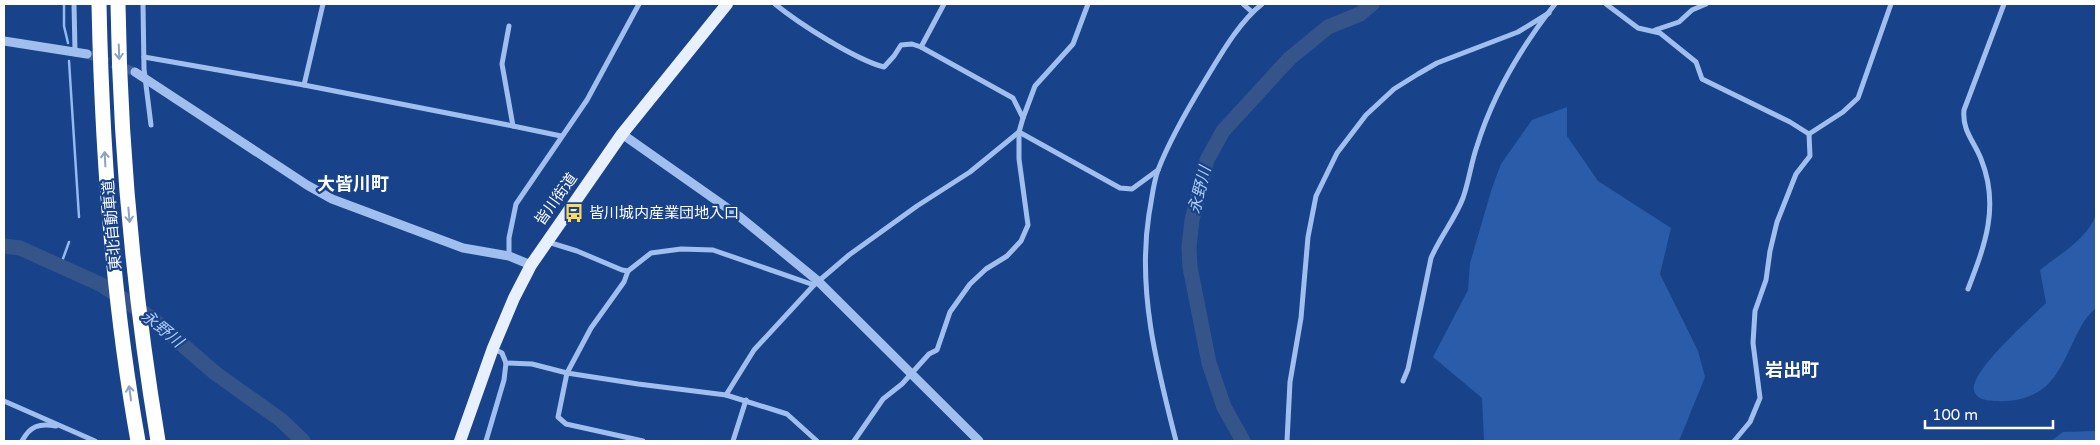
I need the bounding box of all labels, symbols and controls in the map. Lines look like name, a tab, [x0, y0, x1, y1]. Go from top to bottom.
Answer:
one-way arrow	[115, 44, 124, 60]
one-way arrow	[100, 151, 109, 167]
water label: 永野川	[1184, 162, 1216, 216]
street label: 皆川街道	[531, 169, 581, 229]
district label: 大皆川町	[317, 173, 389, 195]
street label: 東北自動車道	[99, 179, 125, 271]
bus stop icon: 皆川城内産業団地入口	[563, 202, 585, 224]
place label: 皆川城内産業団地入口	[589, 204, 739, 222]
one-way arrow	[124, 206, 134, 222]
water label: 永野川	[137, 306, 188, 353]
district label: 岩出町	[1765, 359, 1819, 381]
one-way arrow	[124, 386, 134, 402]
scale bar	[1925, 398, 2052, 430]
text: 100 m	[1932, 406, 1978, 424]

